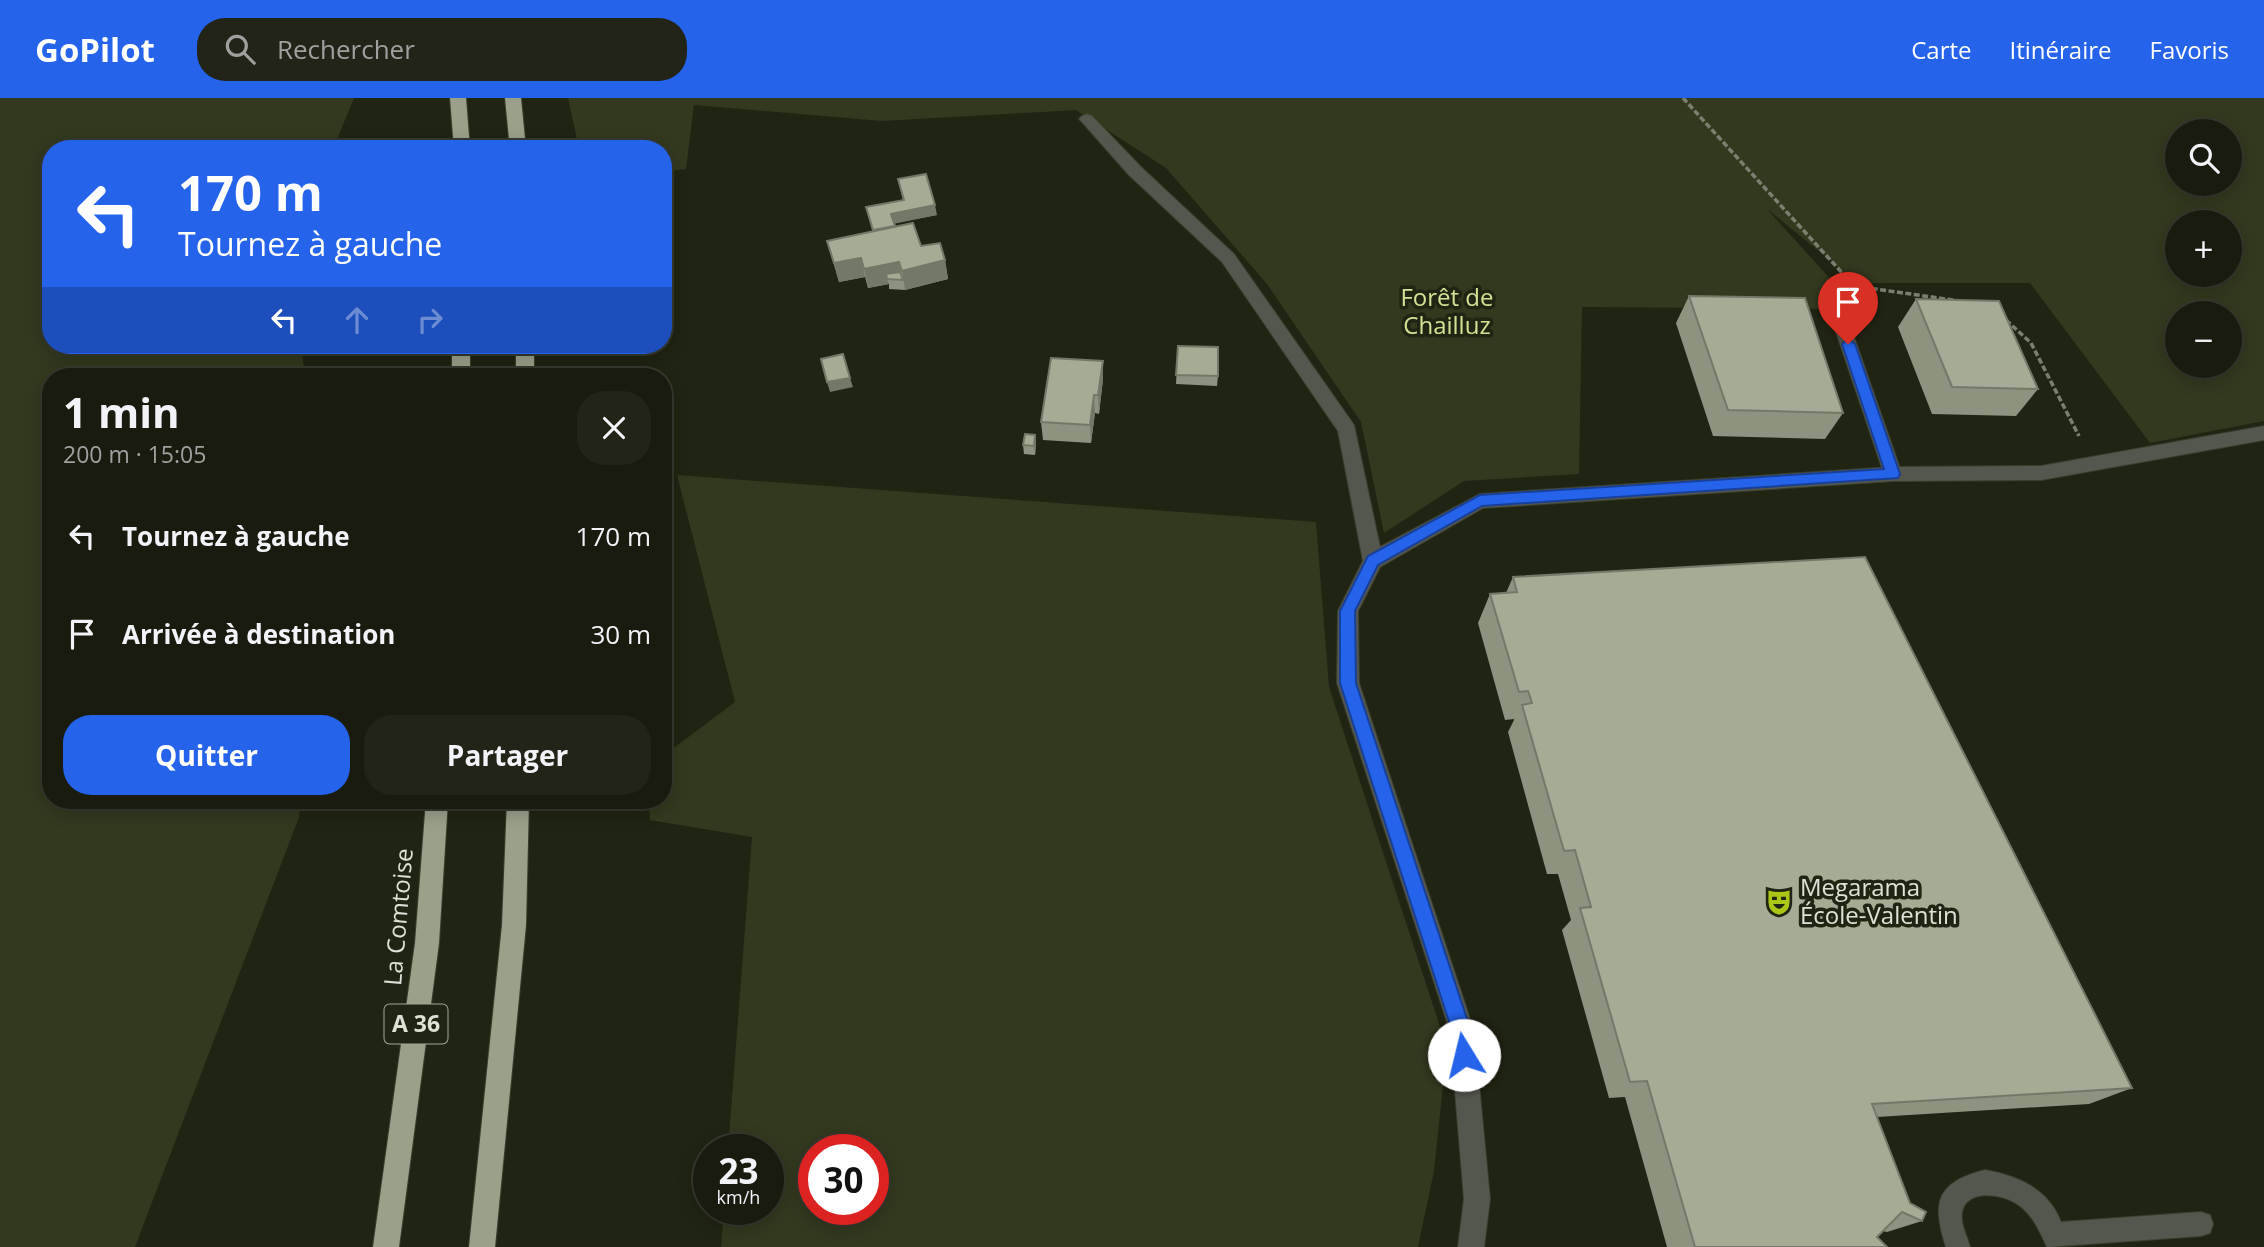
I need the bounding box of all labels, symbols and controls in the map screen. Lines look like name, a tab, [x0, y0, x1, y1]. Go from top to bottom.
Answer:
search box	[197, 18, 687, 81]
text: GoPilot	[35, 27, 155, 72]
icon: search	[221, 30, 259, 68]
text: Rechercher	[277, 31, 415, 67]
text: Carte	[1911, 33, 1972, 66]
text: Itinéraire	[2010, 33, 2112, 66]
text: Favoris	[2150, 33, 2229, 66]
map controls	[2165, 119, 2242, 378]
button: search	[2165, 119, 2242, 196]
text: 170 m	[178, 159, 323, 225]
icon: left	[63, 168, 154, 259]
button: +	[2165, 210, 2242, 287]
text: Tournez à gauche	[178, 222, 442, 265]
pin	[1818, 272, 1878, 344]
park label: Forêt de Chailluz	[1400, 280, 1494, 341]
icon: arrive	[1829, 283, 1867, 321]
icon: left	[265, 301, 303, 339]
icon: ahead	[338, 301, 376, 339]
icon: right	[411, 301, 449, 339]
button: −	[2165, 301, 2242, 378]
text: 1 min	[63, 383, 180, 440]
button: close	[577, 391, 651, 465]
text: 200 m · 15:05	[63, 438, 206, 470]
icon: left	[63, 517, 101, 555]
text: Tournez à gauche	[122, 518, 350, 554]
text: 170 m	[576, 518, 651, 554]
icon: arrive	[63, 615, 101, 653]
text: Arrivée à destination	[122, 616, 395, 652]
text: 30 m	[590, 616, 651, 652]
button: Quitter	[63, 715, 350, 795]
button: Partager	[364, 715, 651, 795]
street label: La Comtoise	[375, 847, 420, 987]
place label: Megarama École-Valentin	[1800, 870, 1958, 931]
theatre icon: Megarama École-Valentin	[1764, 887, 1794, 917]
road number: A 36	[384, 1004, 448, 1043]
position arrow	[1427, 1018, 1501, 1092]
speed limit sign: 30	[798, 1134, 889, 1225]
text: 23	[718, 1147, 759, 1194]
text: km/h	[717, 1185, 760, 1209]

